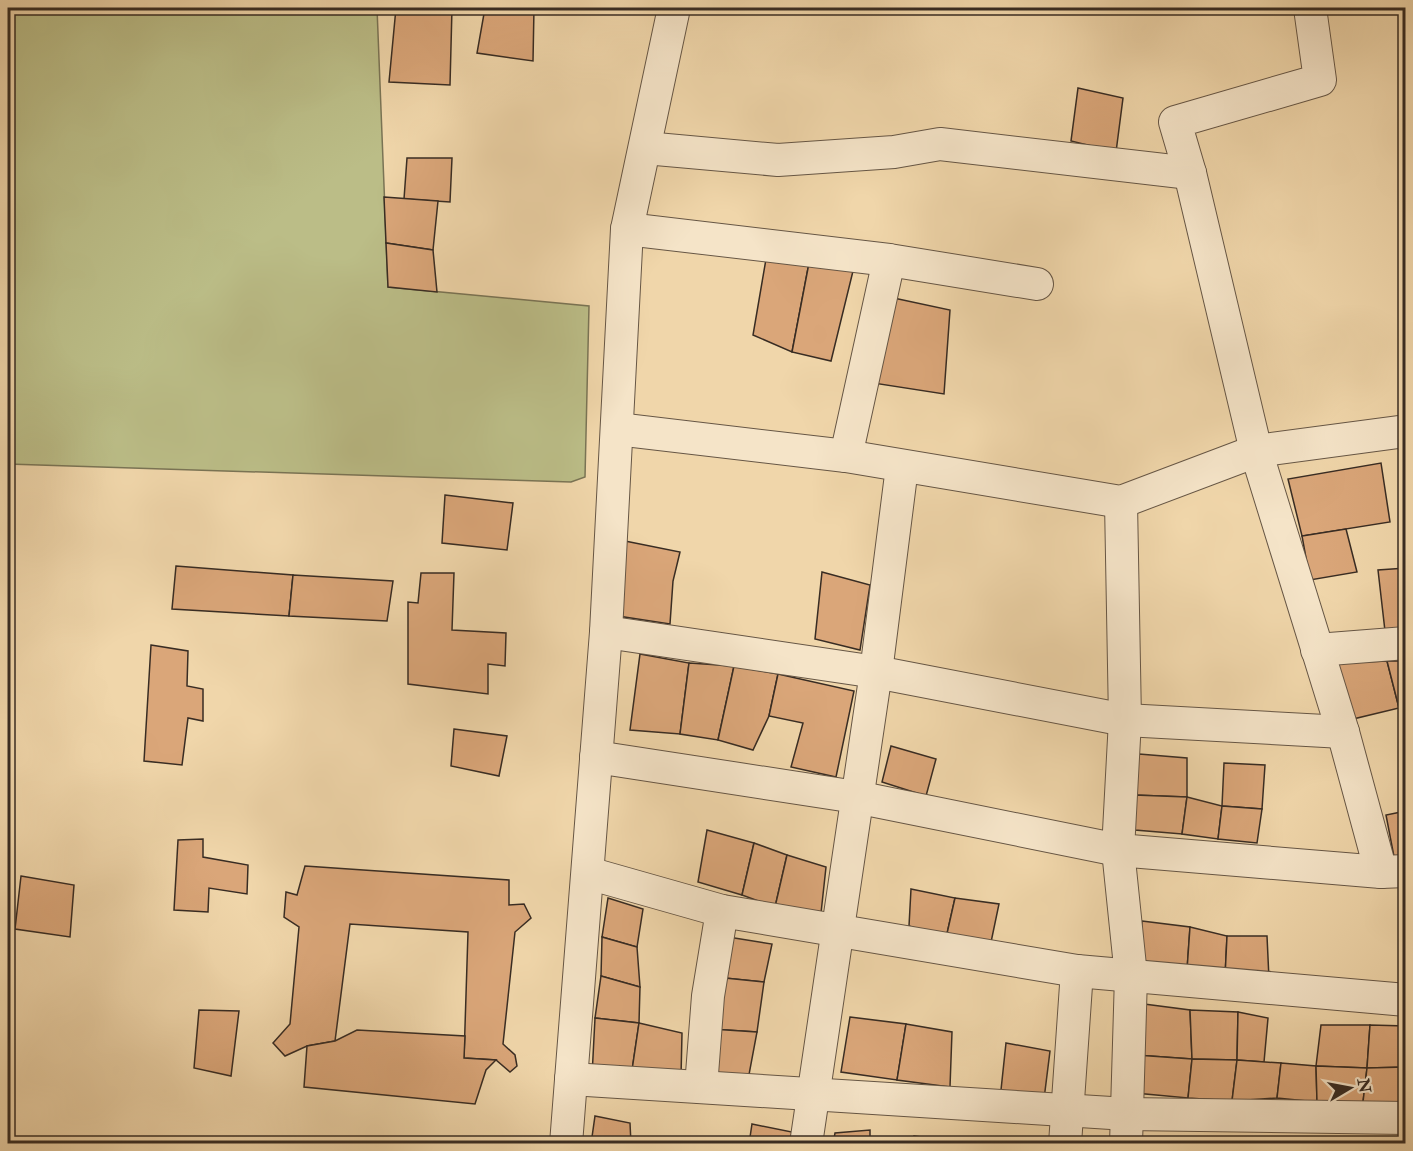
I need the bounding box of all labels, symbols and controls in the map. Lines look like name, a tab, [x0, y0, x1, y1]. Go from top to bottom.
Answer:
north arrow	[1320, 1058, 1380, 1118]
text: N	[1353, 1076, 1375, 1095]

